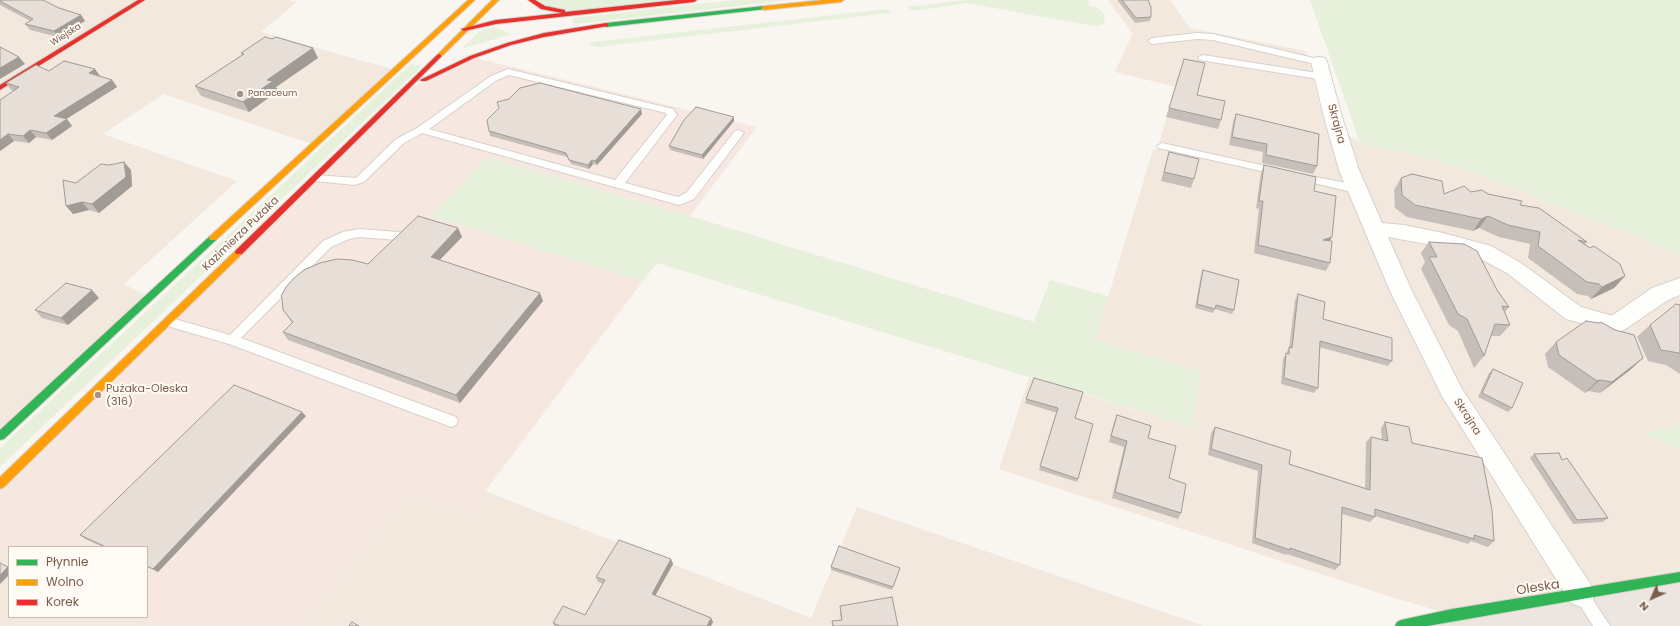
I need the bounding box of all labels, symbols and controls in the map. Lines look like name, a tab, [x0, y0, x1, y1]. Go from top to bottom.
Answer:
street label: Wiejska	[49, 21, 83, 49]
marker: Panaceum	[235, 89, 245, 99]
place label: Panaceum	[248, 89, 297, 99]
street label: Skrajna	[1324, 103, 1348, 145]
street label: Kazimierza Pużaka	[200, 194, 282, 274]
place label: Pużaka-Oleska (316)	[106, 382, 188, 408]
marker: Pużaka-Oleska (316)	[93, 390, 103, 400]
street label: Skrajna	[1450, 396, 1484, 438]
legend	[8, 546, 148, 618]
text: Płynnie	[46, 553, 88, 570]
text: Wolno	[46, 573, 84, 590]
street label: Oleska	[1515, 577, 1561, 599]
north arrow	[1632, 578, 1672, 618]
text: Korek	[46, 593, 79, 610]
text: N	[1635, 598, 1652, 615]

